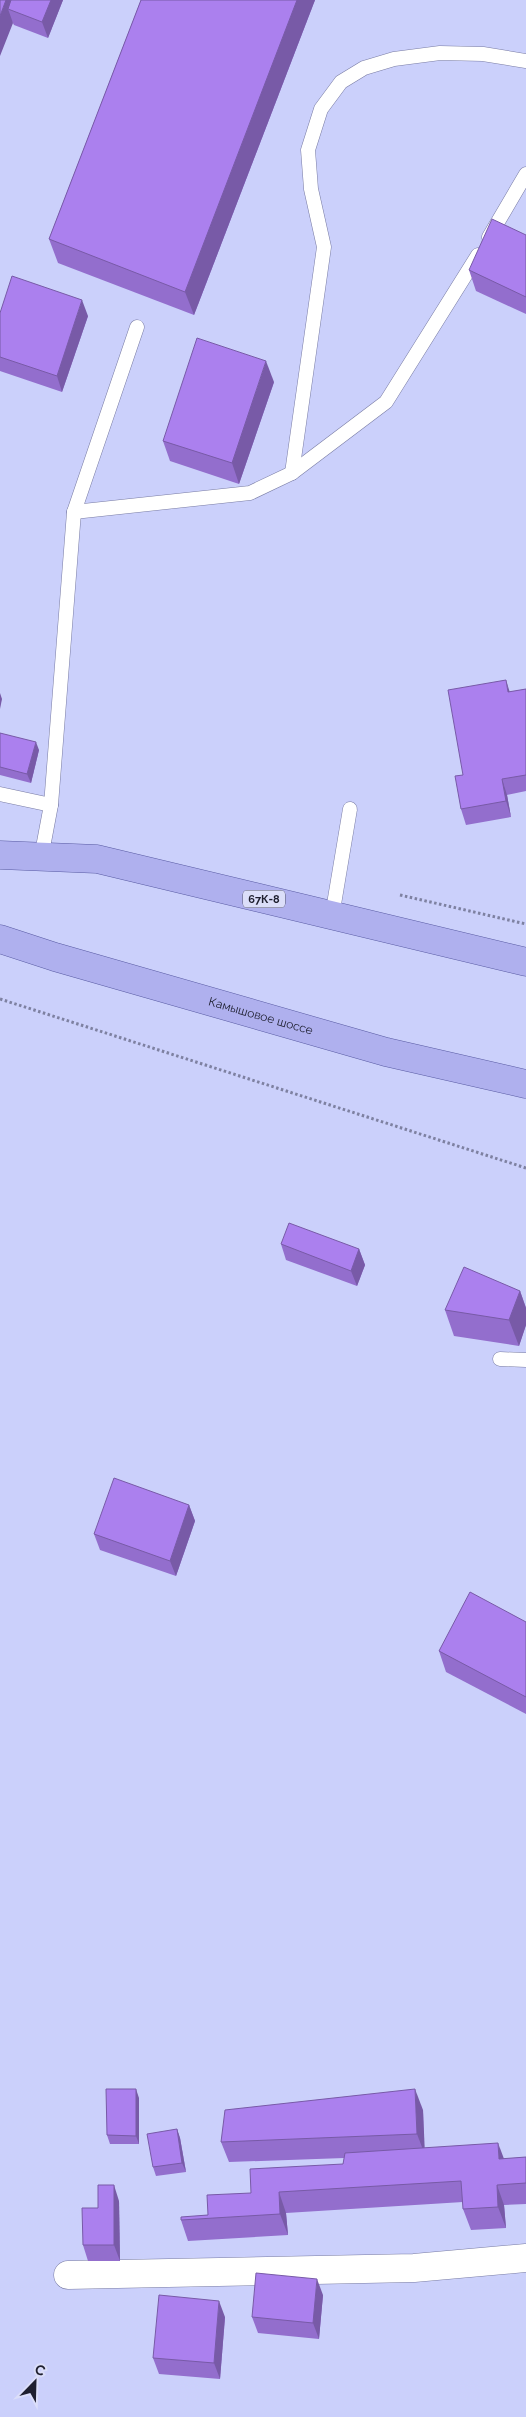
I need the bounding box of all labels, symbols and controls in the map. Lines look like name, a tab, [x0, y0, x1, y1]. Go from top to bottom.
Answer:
road number: 67К-8	[243, 891, 285, 908]
street label: Камышовое шоссе	[207, 994, 315, 1038]
north arrow	[10, 2357, 60, 2407]
text: С	[33, 2361, 48, 2379]

